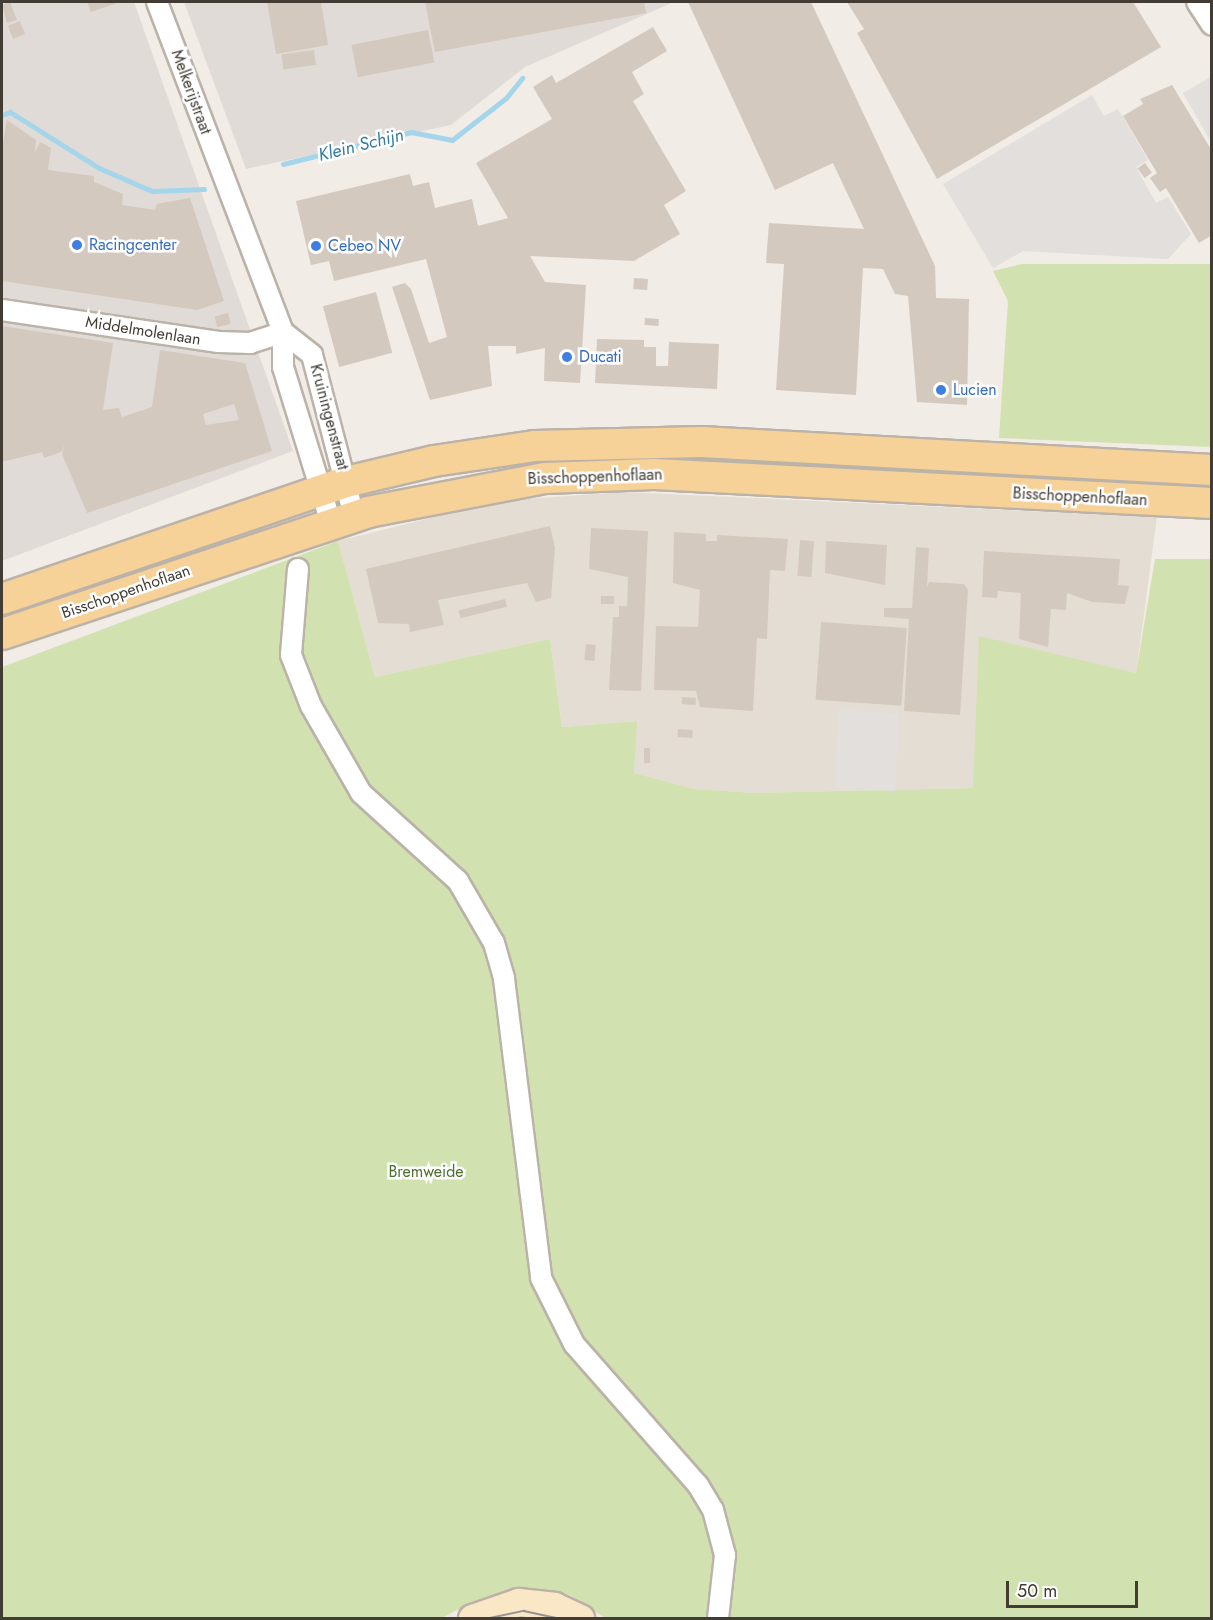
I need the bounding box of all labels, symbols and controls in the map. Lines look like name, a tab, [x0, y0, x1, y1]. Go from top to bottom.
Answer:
street label: Melkerijstraat	[167, 47, 215, 137]
water label: Klein Schijn	[316, 124, 406, 166]
place label: Racingcenter	[89, 235, 177, 255]
place label: Cebeo NV	[328, 236, 401, 256]
marker: Racingcenter	[70, 238, 84, 252]
marker: Cebeo NV	[309, 239, 323, 253]
street label: Middelmolenlaan	[84, 312, 202, 350]
place label: Ducati	[579, 347, 622, 367]
marker: Ducati	[560, 350, 574, 364]
street label: Kruiningenstraat	[306, 362, 352, 472]
place label: Lucien	[953, 380, 997, 400]
marker: Lucien	[934, 383, 948, 397]
street label: Bisschoppenhoflaan	[527, 465, 663, 489]
street label: Bisschoppenhoflaan	[1012, 484, 1148, 510]
street label: Bisschoppenhoflaan	[59, 561, 193, 623]
park label: Bremweide	[388, 1162, 464, 1182]
scale bar	[1009, 1569, 1141, 1607]
text: 50 m	[1017, 1578, 1057, 1604]

